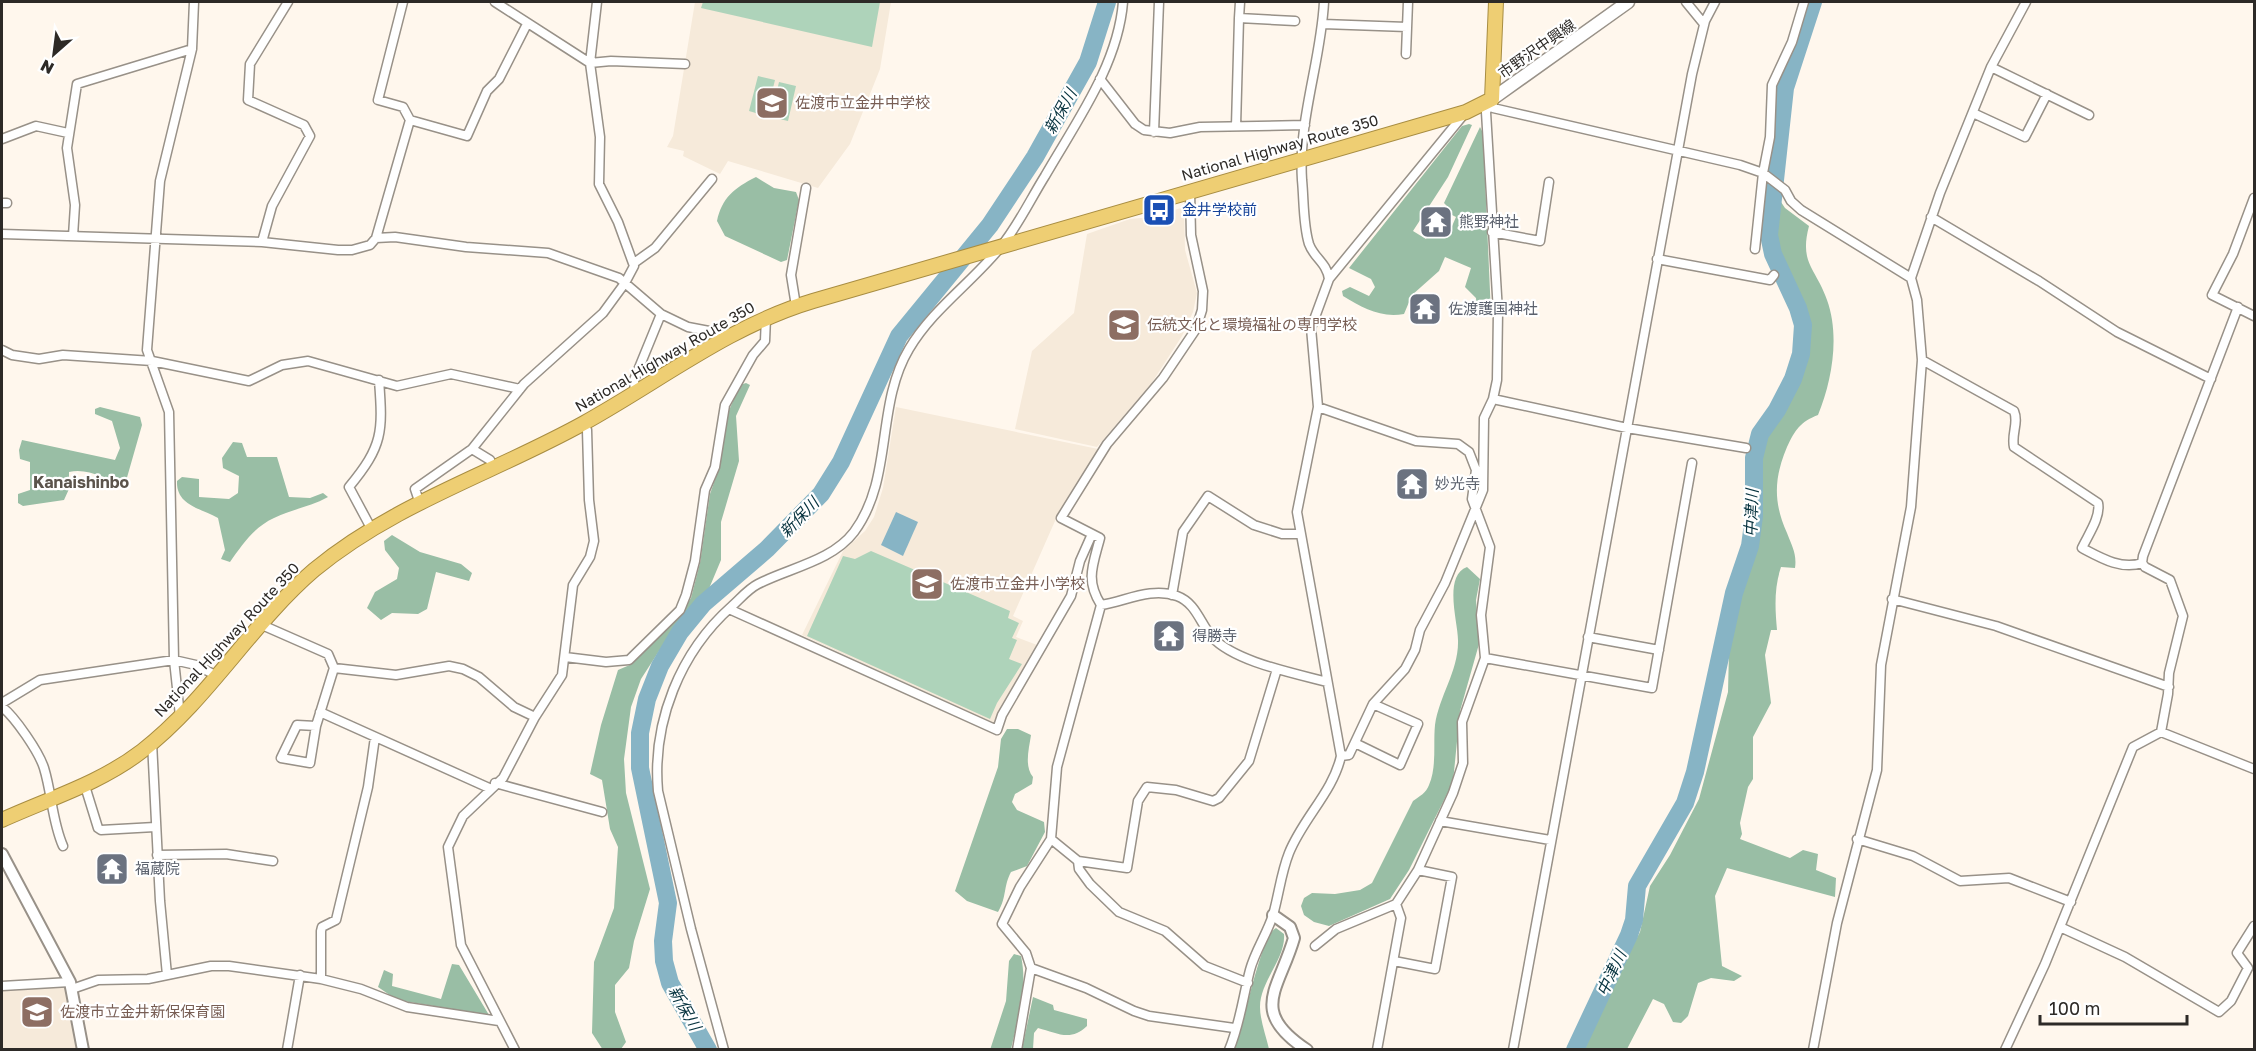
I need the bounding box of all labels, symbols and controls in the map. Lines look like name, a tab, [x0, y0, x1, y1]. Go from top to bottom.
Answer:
street label: 市野沢中興線	[1494, 15, 1578, 81]
north arrow	[24, 24, 84, 84]
text: N	[37, 56, 57, 79]
water label: 新保川	[1040, 83, 1081, 137]
school or university icon: 佐渡市立金井中学校	[754, 85, 790, 121]
place label: 佐渡市立金井中学校	[795, 93, 930, 111]
street label: National Highway Route 350	[1179, 110, 1380, 184]
bus stop icon: 金井学校前	[1141, 192, 1177, 228]
place label: 金井学校前	[1182, 200, 1257, 218]
temple icon: 熊野神社	[1418, 204, 1454, 240]
place label: 熊野神社	[1459, 212, 1519, 230]
temple icon: 佐渡護国神社	[1407, 291, 1443, 327]
street label: National Highway Route 350	[572, 297, 757, 415]
place label: 佐渡護国神社	[1448, 299, 1538, 317]
school or university icon: 伝統文化と環境福祉の専門学校	[1106, 307, 1142, 343]
place label: 伝統文化と環境福祉の専門学校	[1147, 315, 1357, 333]
temple icon: 妙光寺	[1394, 466, 1430, 502]
district label: Kanaishinbo	[33, 472, 129, 492]
place label: 妙光寺	[1435, 474, 1480, 492]
water label: 中津川	[1740, 487, 1762, 537]
water label: 新保川	[775, 491, 824, 541]
street label: National Highway Route 350	[150, 558, 302, 720]
school or university icon: 佐渡市立金井小学校	[909, 566, 945, 602]
place label: 佐渡市立金井小学校	[950, 574, 1085, 592]
temple icon: 得勝寺	[1151, 618, 1187, 654]
place label: 得勝寺	[1192, 626, 1237, 644]
temple icon: 福蔵院	[94, 851, 130, 887]
place label: 福蔵院	[135, 859, 180, 877]
water label: 中津川	[1592, 945, 1631, 999]
water label: 新保川	[665, 982, 706, 1036]
scale bar	[2040, 988, 2187, 1026]
school or university icon: 佐渡市立金井新保保育園	[19, 994, 55, 1030]
text: 100 m	[2049, 997, 2100, 1019]
place label: 佐渡市立金井新保保育園	[60, 1002, 225, 1020]

